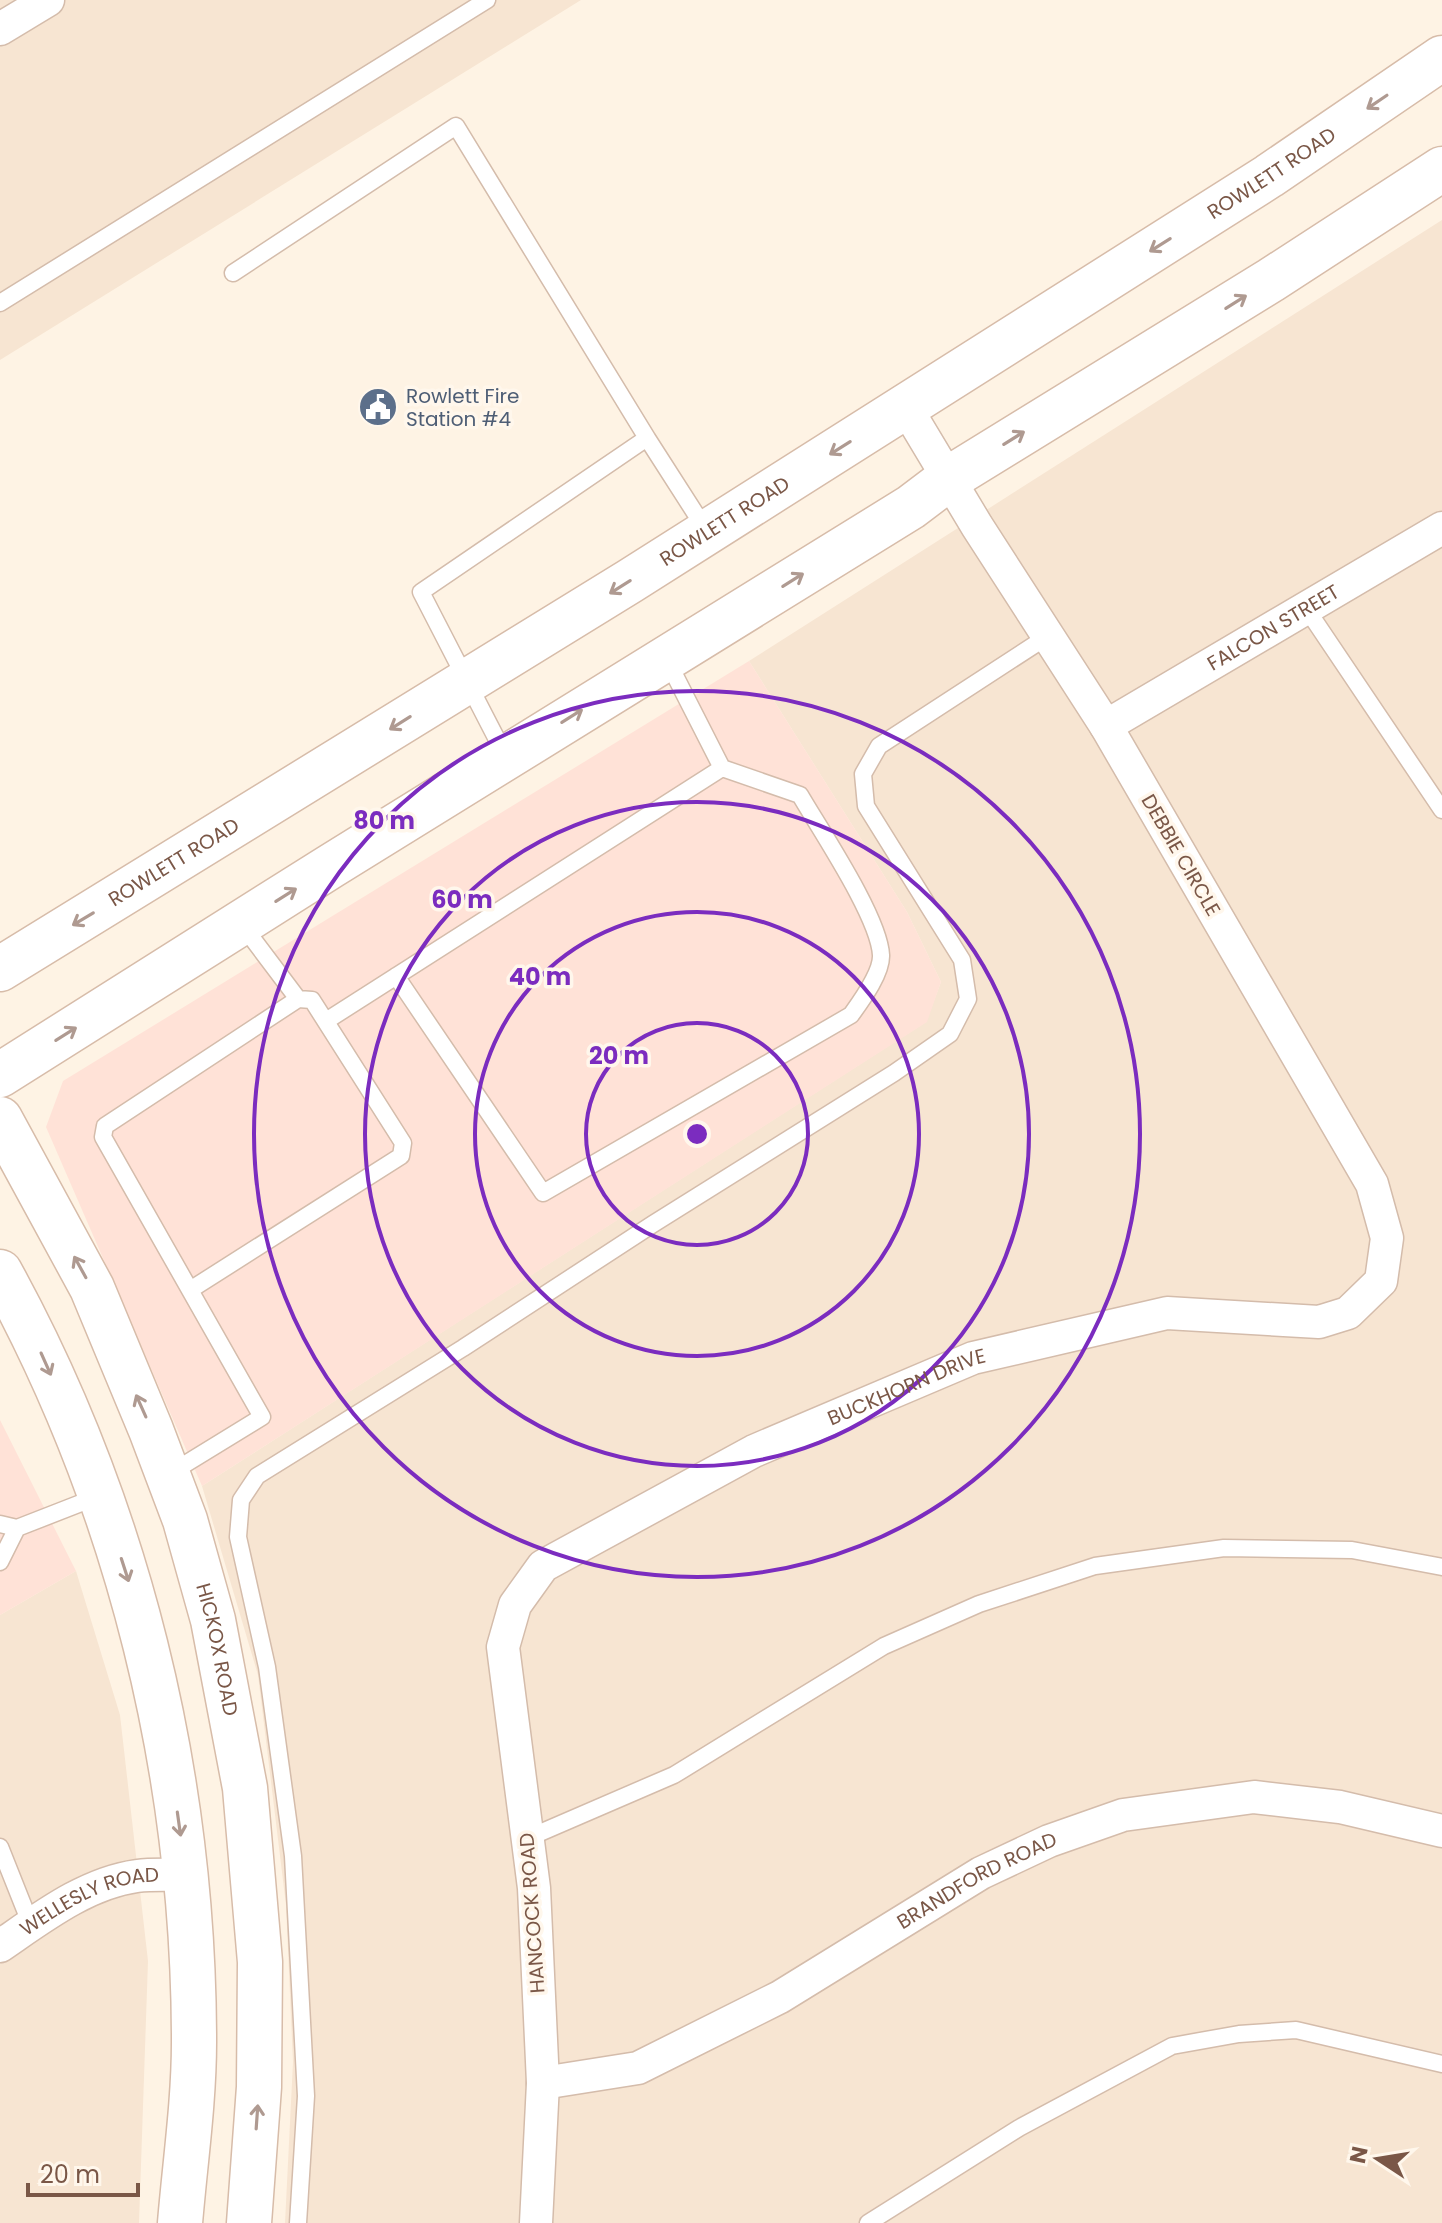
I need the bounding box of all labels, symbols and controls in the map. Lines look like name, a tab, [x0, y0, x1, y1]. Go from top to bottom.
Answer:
one-way arrow	[1367, 94, 1389, 110]
street label: ROWLETT ROAD	[1202, 120, 1341, 226]
one-way arrow	[1149, 237, 1172, 253]
one-way arrow	[1224, 293, 1246, 310]
place label: Rowlett Fire Station #4	[406, 382, 519, 433]
public building icon: Rowlett Fire Station #4	[357, 386, 399, 428]
one-way arrow	[1002, 430, 1025, 446]
one-way arrow	[829, 439, 851, 456]
street label: ROWLETT ROAD	[654, 469, 795, 573]
one-way arrow	[781, 571, 804, 587]
street label: FALCON STREET	[1202, 578, 1345, 677]
one-way arrow	[609, 579, 632, 595]
one-way arrow	[560, 708, 583, 724]
one-way arrow	[390, 715, 412, 731]
street label: DEBBIE CIRCLE	[1135, 789, 1227, 921]
text: 80 m	[353, 804, 415, 837]
street label: ROWLETT ROAD	[103, 811, 244, 913]
text: 60 m	[431, 883, 493, 916]
one-way arrow	[274, 887, 297, 903]
one-way arrow	[72, 911, 95, 927]
text: 40 m	[509, 960, 571, 993]
one-way arrow	[54, 1025, 77, 1041]
text: 20 m	[589, 1039, 649, 1072]
centre of rings	[683, 1120, 711, 1148]
one-way arrow	[72, 1256, 88, 1279]
street label: BUCKHORN DRIVE	[823, 1342, 988, 1432]
one-way arrow	[39, 1351, 54, 1375]
one-way arrow	[133, 1394, 148, 1419]
one-way arrow	[119, 1557, 134, 1582]
street label: HICKOX ROAD	[189, 1580, 245, 1718]
one-way arrow	[172, 1811, 187, 1836]
street label: BRANDFORD ROAD	[891, 1825, 1061, 1936]
street label: HANCOCK ROAD	[512, 1832, 552, 1994]
street label: WELLESLY ROAD	[14, 1861, 159, 1942]
one-way arrow	[249, 2104, 264, 2131]
north arrow	[1338, 2119, 1418, 2199]
text: N	[1342, 2144, 1376, 2166]
scale bar	[28, 2147, 138, 2197]
text: 20 m	[40, 2158, 100, 2191]

